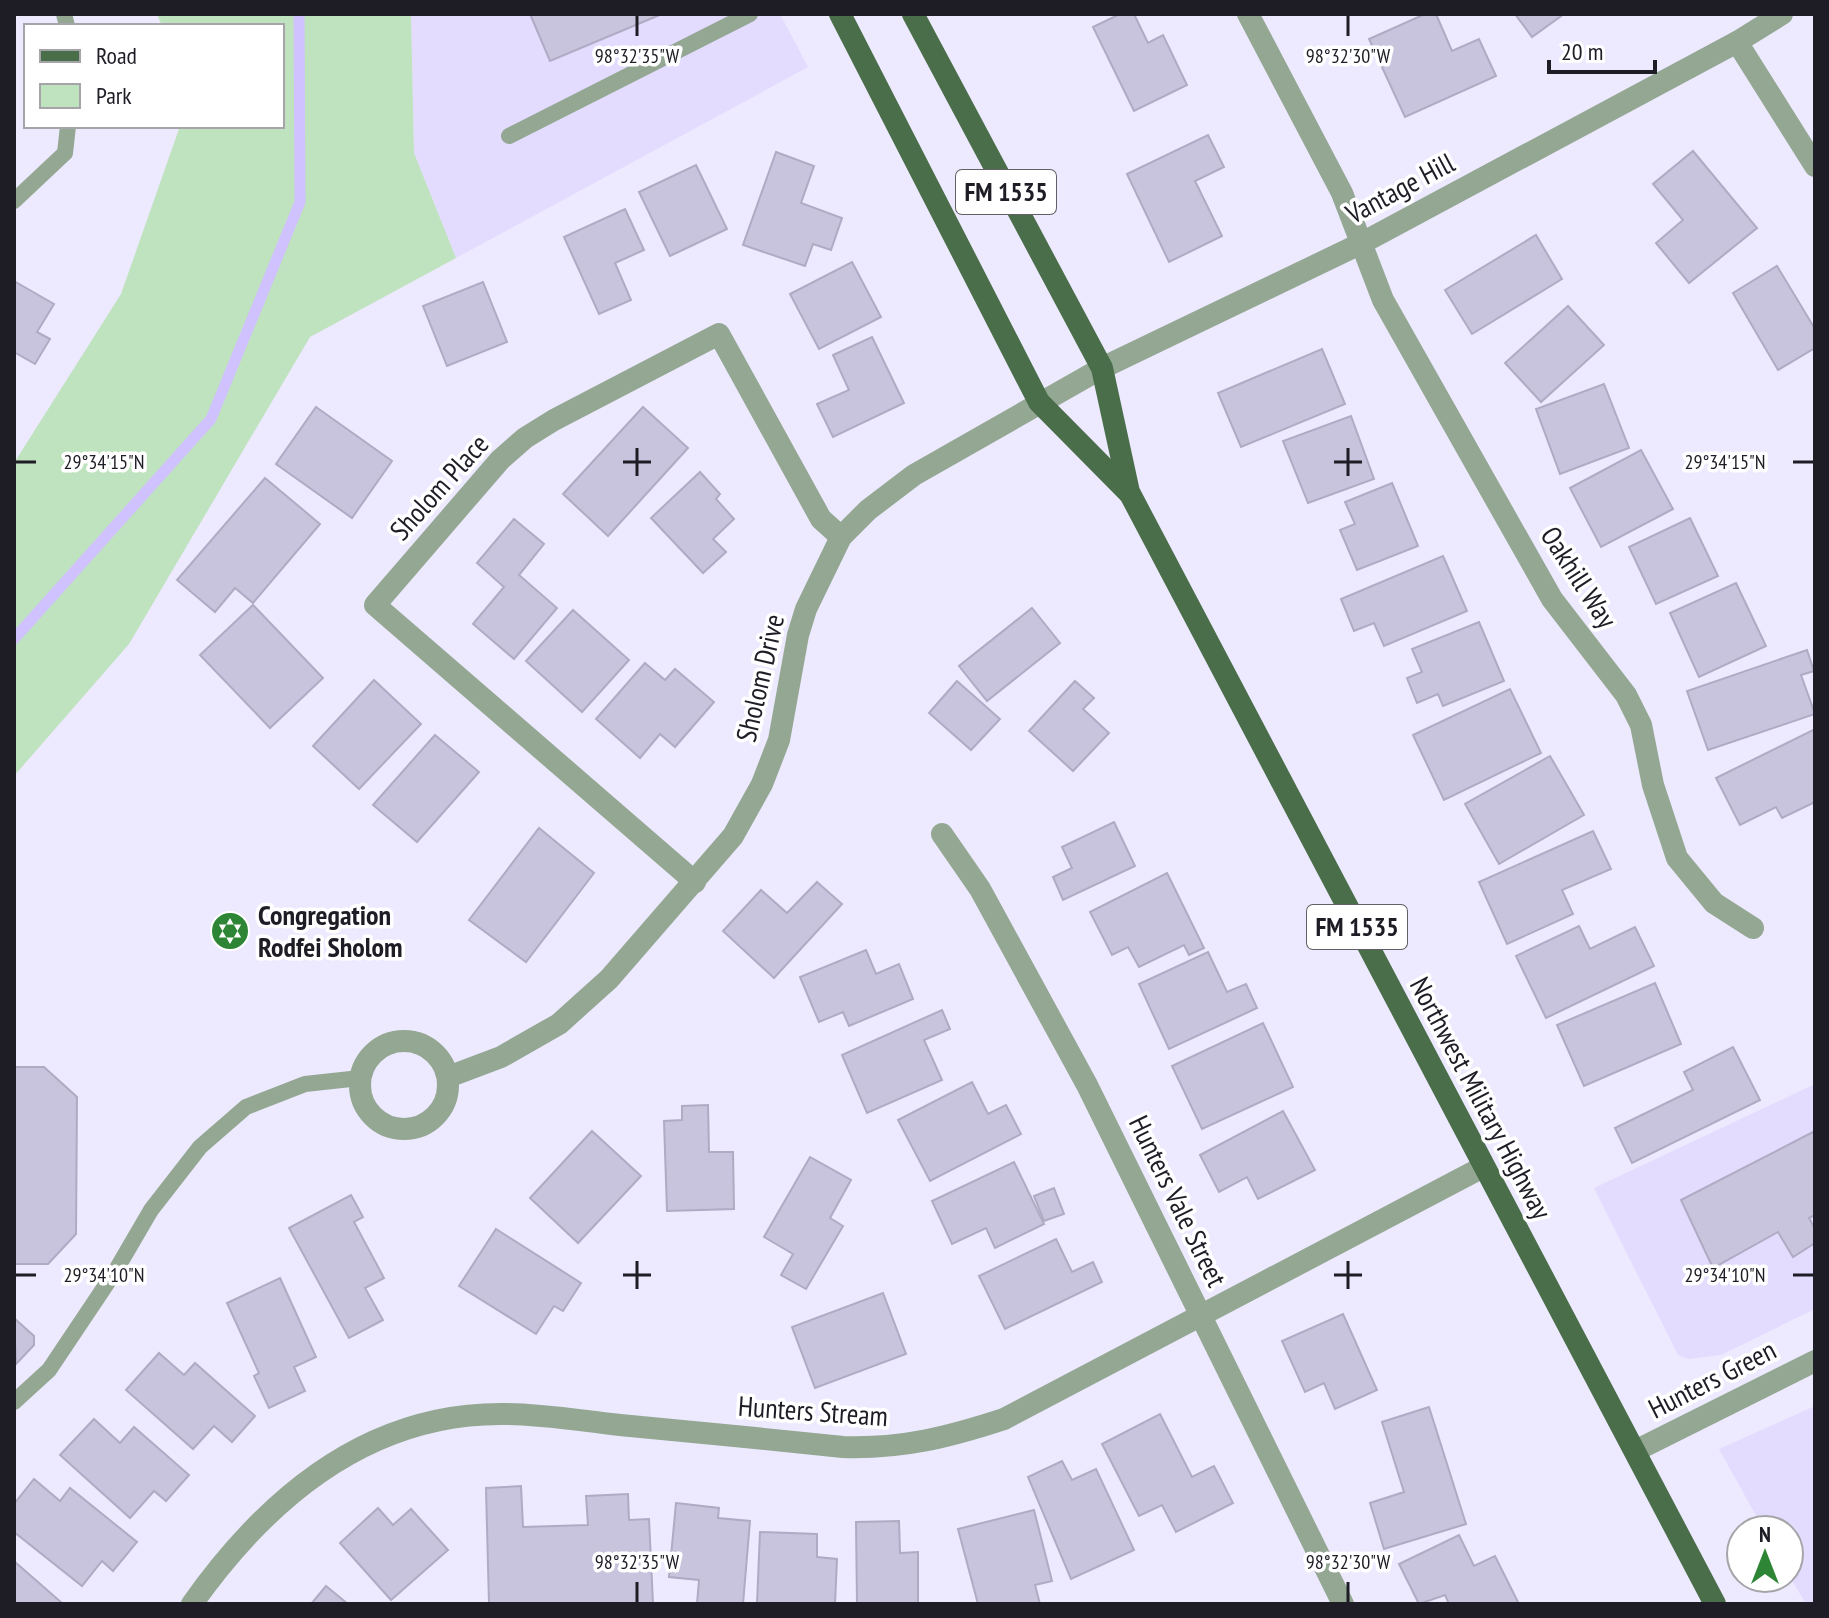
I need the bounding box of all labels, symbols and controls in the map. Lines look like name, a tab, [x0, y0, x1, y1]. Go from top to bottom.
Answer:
legend	[24, 24, 284, 128]
scale bar	[1549, 24, 1655, 74]
text: 20 m	[1561, 36, 1603, 67]
text: Road	[96, 40, 137, 71]
text: 98°32'35"W	[595, 43, 680, 69]
text: 98°32'30"W	[1306, 43, 1391, 69]
text: Park	[96, 80, 132, 111]
street label: Vantage Hill	[1338, 143, 1461, 232]
road number: FM 1535	[956, 170, 1056, 214]
street label: Sholom Place	[381, 426, 496, 548]
text: 29°34'15"N	[64, 449, 144, 475]
text: 29°34'15"N	[1685, 449, 1765, 475]
street label: Oakhill Way	[1533, 519, 1626, 635]
street label: Sholom Drive	[727, 610, 792, 745]
place label: Congregation Rodfei Sholom	[258, 896, 403, 965]
road number: FM 1535	[1307, 905, 1407, 949]
synagogue icon: Congregation Rodfei Sholom	[209, 910, 251, 952]
street label: Northwest Military Highway	[1402, 970, 1561, 1226]
street label: Hunters Vale Street	[1121, 1109, 1236, 1293]
text: 29°34'10"N	[64, 1262, 144, 1288]
text: 29°34'10"N	[1685, 1262, 1765, 1288]
street label: Hunters Green	[1642, 1331, 1782, 1426]
street label: Hunters Stream	[737, 1387, 889, 1434]
north arrow	[1725, 1514, 1805, 1594]
text: N	[1759, 1520, 1771, 1548]
text: 98°32'35"W	[595, 1549, 680, 1575]
text: 98°32'30"W	[1306, 1549, 1391, 1575]

